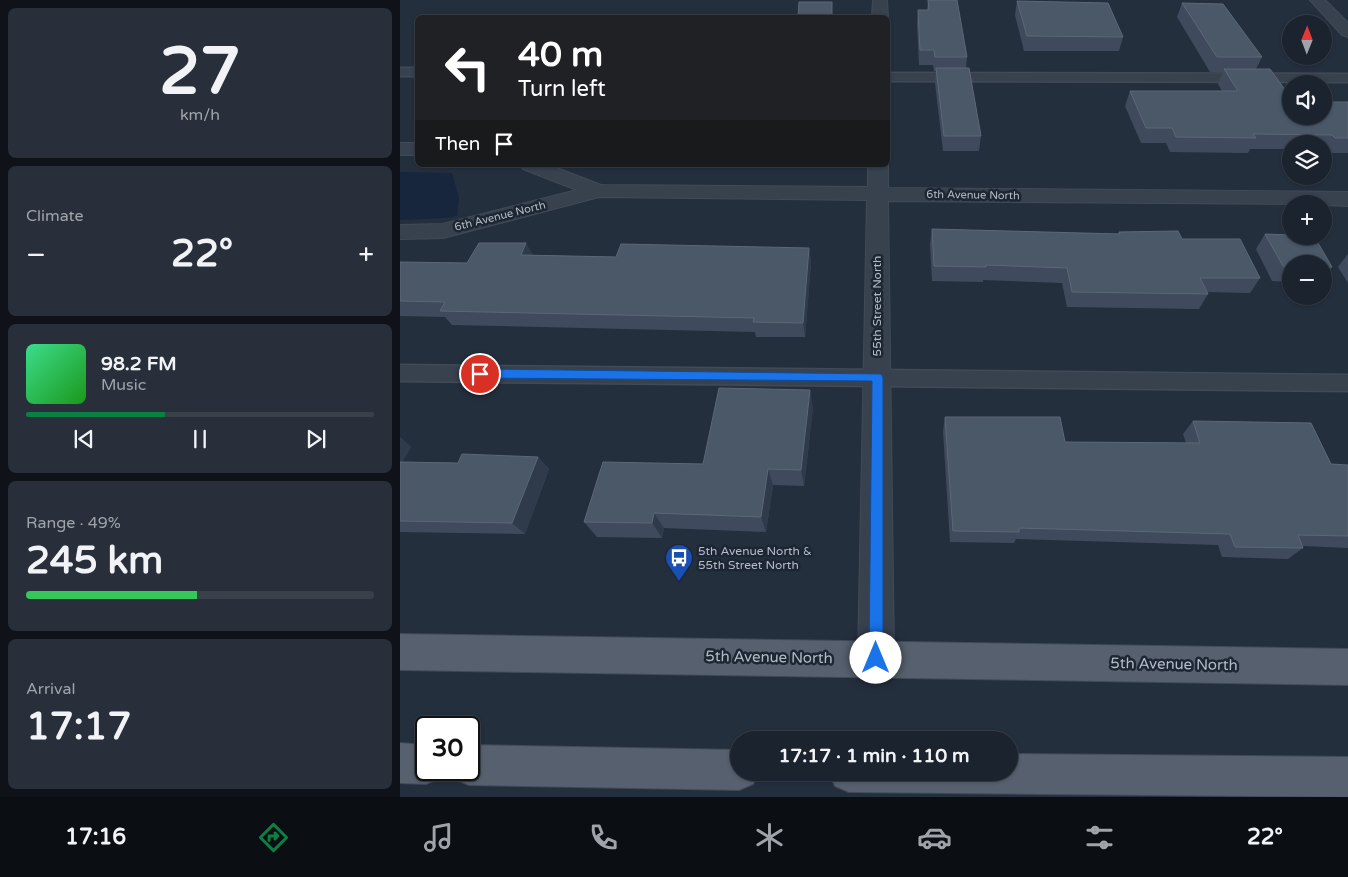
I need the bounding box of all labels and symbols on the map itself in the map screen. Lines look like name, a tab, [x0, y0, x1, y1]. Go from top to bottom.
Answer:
north arrow	[1282, 15, 1332, 65]
street label: 6th Avenue North	[926, 188, 1020, 202]
street label: 6th Avenue North	[453, 198, 547, 234]
street label: 55th Street North	[870, 256, 884, 356]
pin	[459, 353, 501, 395]
bus stop icon: 5th Avenue North & 55th Street North	[664, 543, 694, 582]
place label: 5th Avenue North & 55th Street North	[698, 544, 812, 572]
position arrow	[849, 631, 901, 683]
street label: 5th Avenue North	[705, 647, 833, 667]
street label: 5th Avenue North	[1110, 654, 1238, 674]
speed limit sign: 30	[415, 716, 480, 781]

